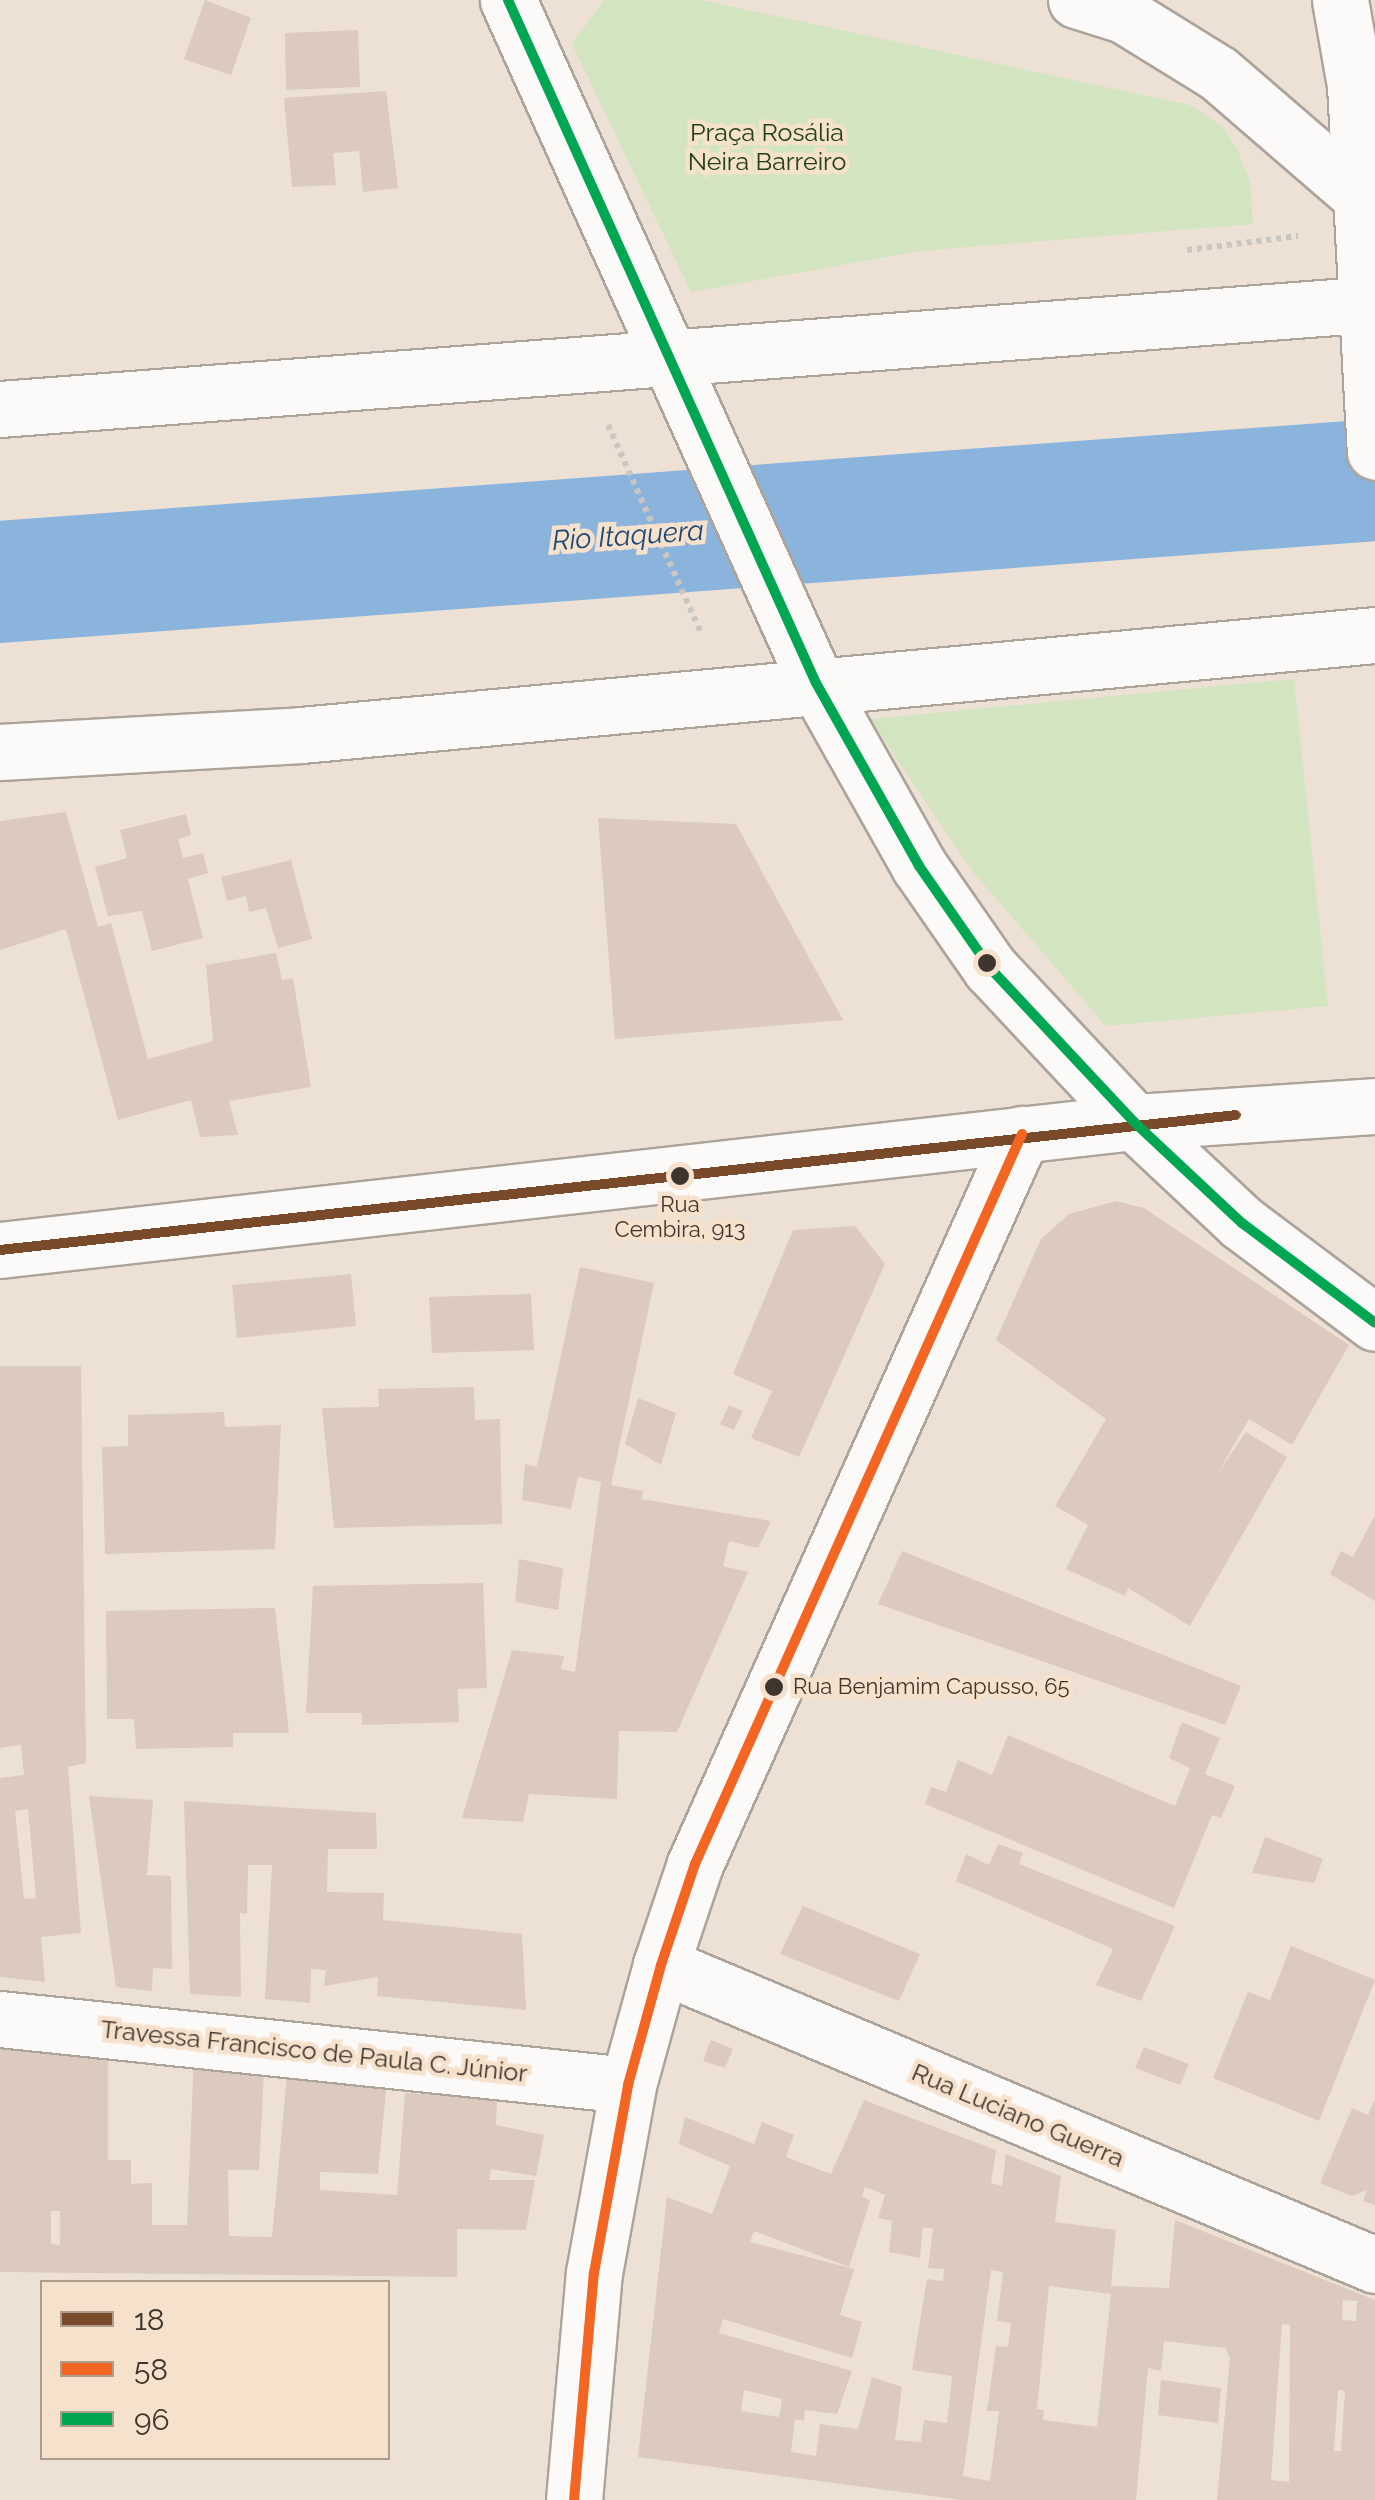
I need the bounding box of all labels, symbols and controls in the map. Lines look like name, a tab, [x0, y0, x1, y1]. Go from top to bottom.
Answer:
park label: Praça Rosália Neira Barreiro	[688, 118, 846, 177]
water label: Rio Itaquera	[551, 514, 705, 558]
unlabelled marker	[977, 953, 997, 973]
marker: Rua Cembira, 913	[670, 1166, 690, 1186]
place label: Rua Cembira, 913	[615, 1191, 745, 1242]
place label: Rua Benjamim Capusso, 65	[793, 1674, 1069, 1700]
marker: Rua Benjamim Capusso, 65	[764, 1677, 784, 1697]
street label: Travessa Francisco de Paula C. Júnior	[99, 2014, 529, 2088]
street label: Rua Luciano Guerra	[907, 2057, 1129, 2173]
legend	[40, 2280, 390, 2460]
text: 18	[134, 2302, 165, 2337]
text: 58	[134, 2352, 168, 2387]
text: 96	[134, 2402, 170, 2437]

